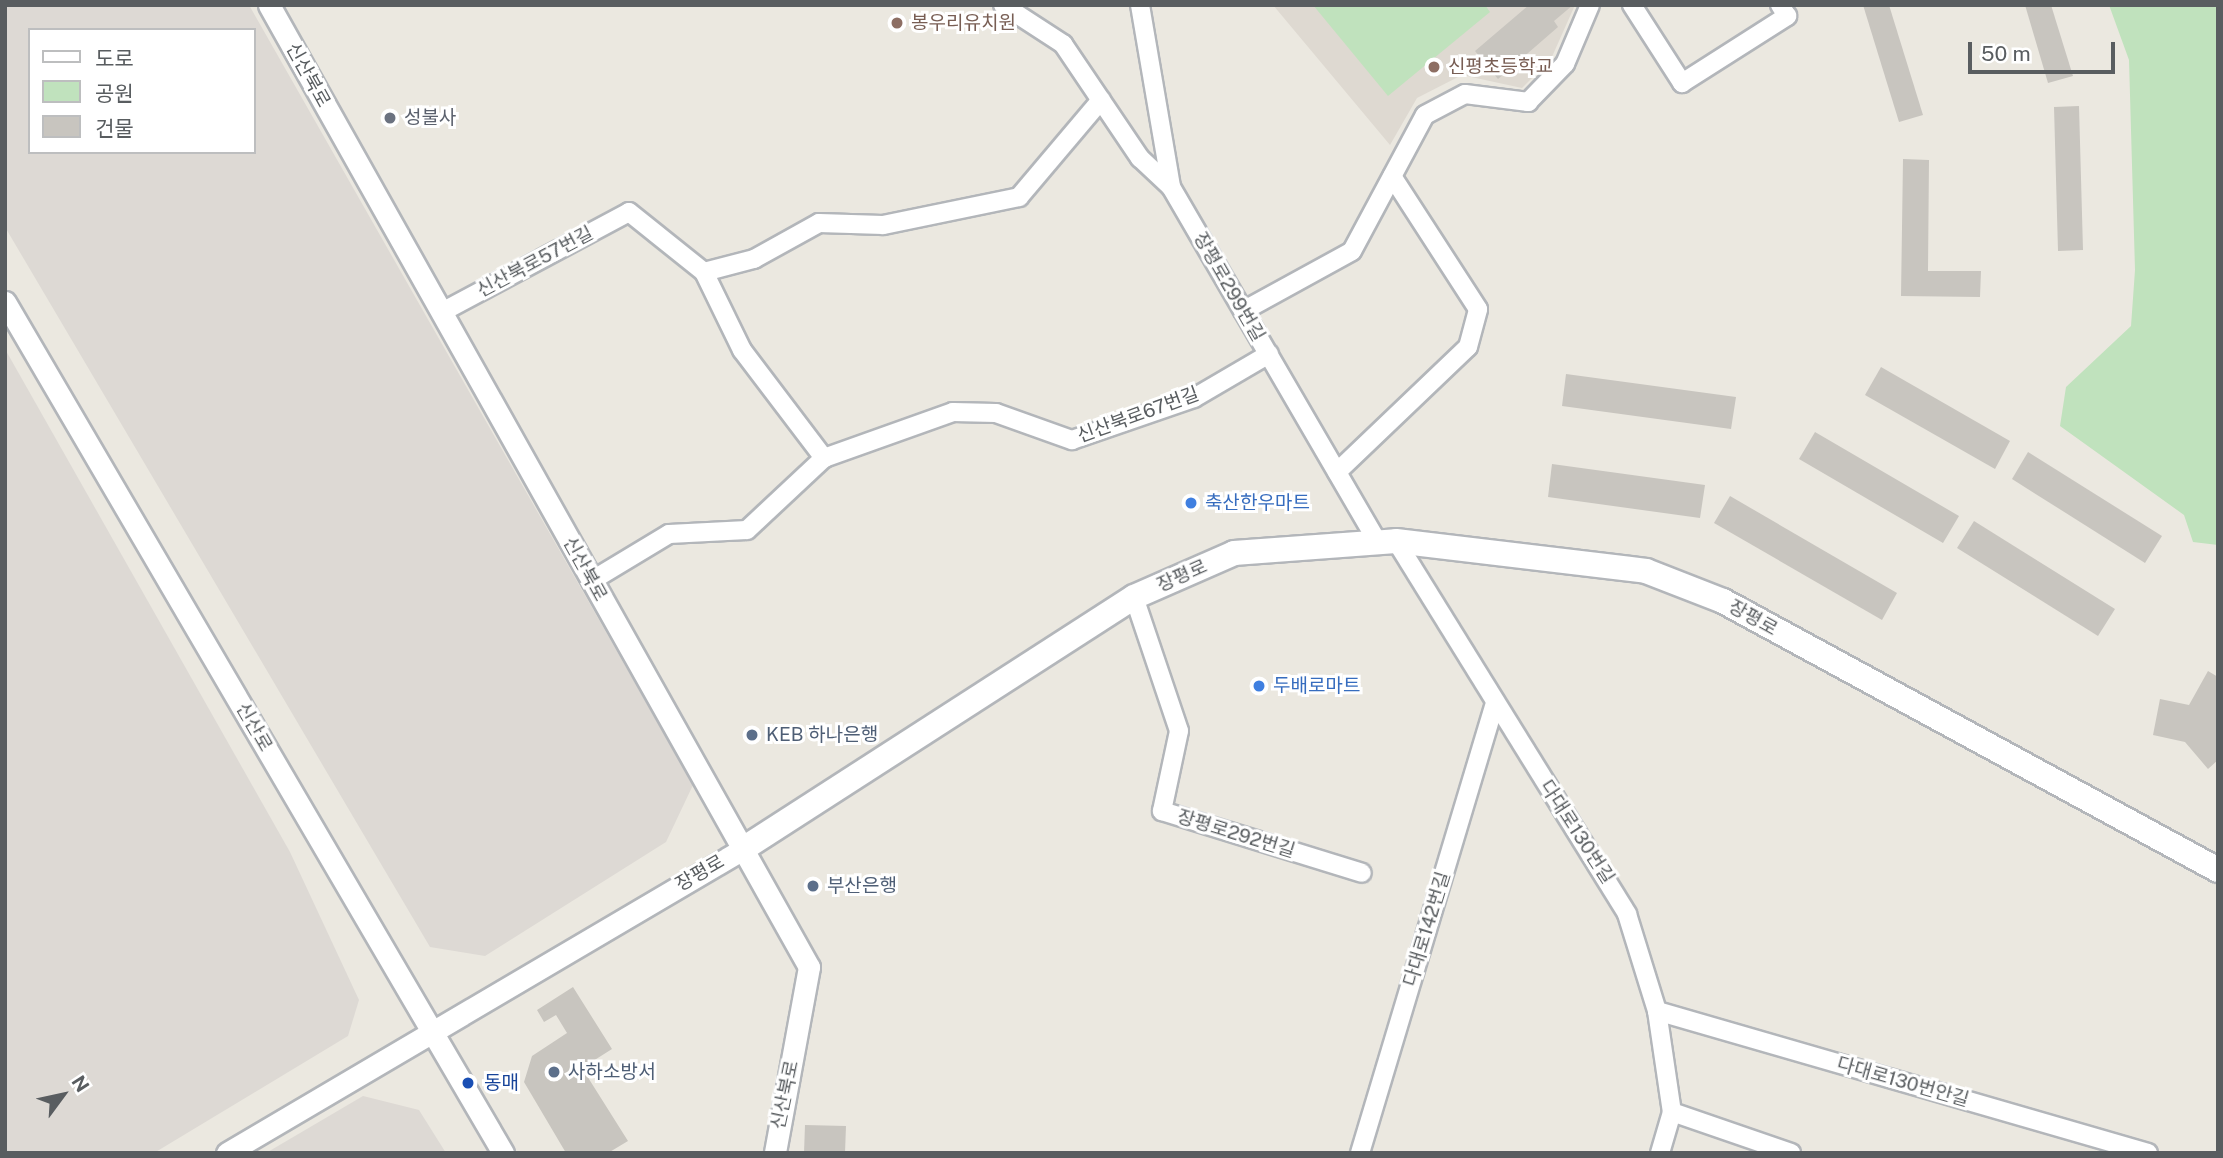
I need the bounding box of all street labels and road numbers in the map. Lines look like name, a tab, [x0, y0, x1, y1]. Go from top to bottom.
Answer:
street label: 신산북로	[281, 39, 335, 111]
street label: 신산북로57번길	[473, 222, 597, 302]
street label: 장평로299번길	[1189, 228, 1269, 346]
street label: 신산북로67번길	[1074, 382, 1202, 448]
street label: 신산북로	[558, 533, 612, 605]
street label: 장평로	[1153, 555, 1211, 597]
street label: 장평로	[1725, 595, 1781, 641]
street label: 신산로	[231, 699, 277, 755]
street label: 다대로130번길	[1535, 776, 1619, 888]
street label: 장평로292번길	[1174, 805, 1298, 863]
street label: 장평로	[672, 850, 728, 896]
street label: 다대로142번길	[1399, 869, 1455, 989]
street label: 다대로130번안길	[1834, 1052, 1972, 1112]
street label: 신산북로	[767, 1058, 803, 1132]

